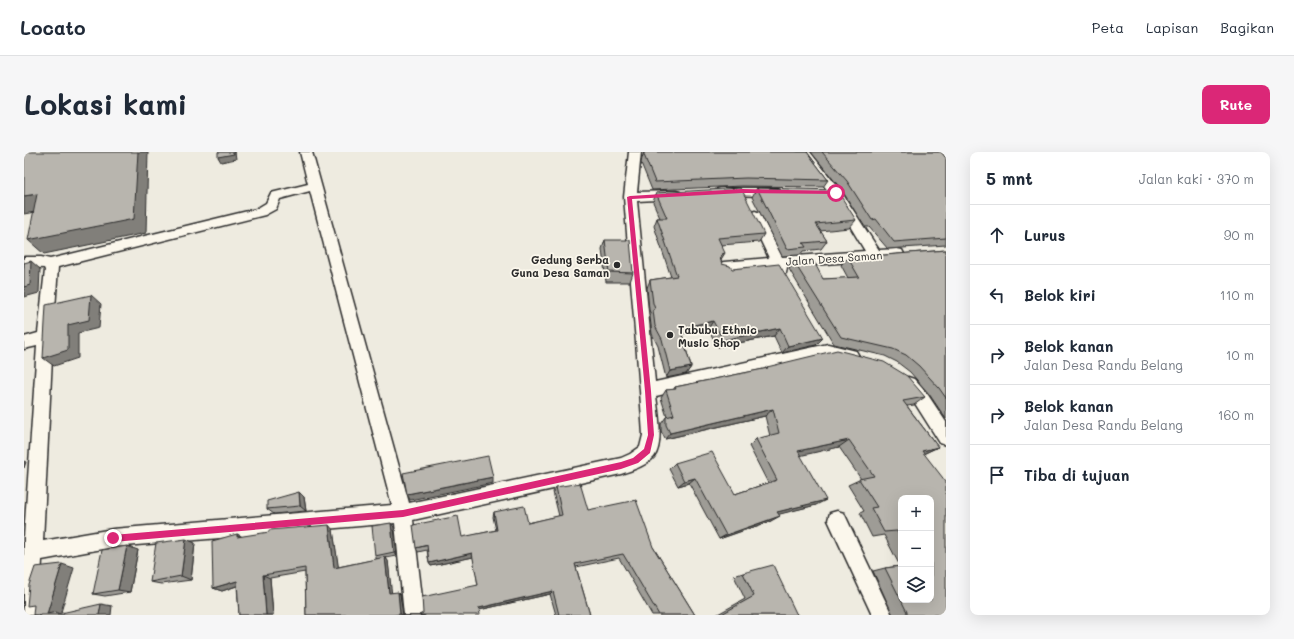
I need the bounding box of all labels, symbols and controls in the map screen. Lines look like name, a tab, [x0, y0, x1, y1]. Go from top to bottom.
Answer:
text: Locato	[20, 15, 86, 40]
text: Peta	[1092, 18, 1124, 37]
text: Lapisan	[1146, 18, 1198, 37]
text: Bagikan	[1220, 18, 1274, 37]
button: Rute	[1202, 85, 1270, 124]
text: Lokasi kami	[24, 86, 187, 122]
text: 5 mnt	[986, 167, 1033, 189]
text: Jalan kaki · 370 m	[1139, 170, 1254, 187]
route start	[827, 184, 845, 202]
icon: ahead	[986, 224, 1008, 246]
text: Lurus	[1024, 225, 1065, 245]
text: 90 m	[1224, 226, 1254, 243]
street label: Jalan Desa Saman	[785, 247, 883, 269]
place label: Gedung Serba Guna Desa Saman	[511, 252, 609, 280]
marker: Gedung Serba Guna Desa Saman	[612, 260, 622, 270]
icon: left	[986, 284, 1008, 306]
text: Belok kiri	[1024, 285, 1096, 305]
text: 110 m	[1220, 286, 1254, 303]
place label: Tabubu Ethnic Music Shop	[678, 322, 757, 350]
marker: Tabubu Ethnic Music Shop	[665, 330, 675, 340]
text: Belok kanan	[1024, 336, 1113, 356]
icon: right	[986, 344, 1008, 366]
text: 10 m	[1226, 346, 1254, 363]
text: Jalan Desa Randu Belang	[1024, 356, 1183, 373]
text: Belok kanan	[1024, 396, 1113, 416]
icon: right	[986, 404, 1008, 426]
text: 160 m	[1218, 406, 1254, 423]
text: Jalan Desa Randu Belang	[1024, 416, 1183, 433]
icon: arrive	[986, 464, 1008, 486]
text: Tiba di tujuan	[1024, 465, 1129, 485]
map controls	[898, 495, 934, 603]
button: +	[898, 495, 934, 531]
route end	[104, 529, 122, 547]
button: −	[898, 531, 934, 567]
button: layers	[898, 567, 934, 603]

